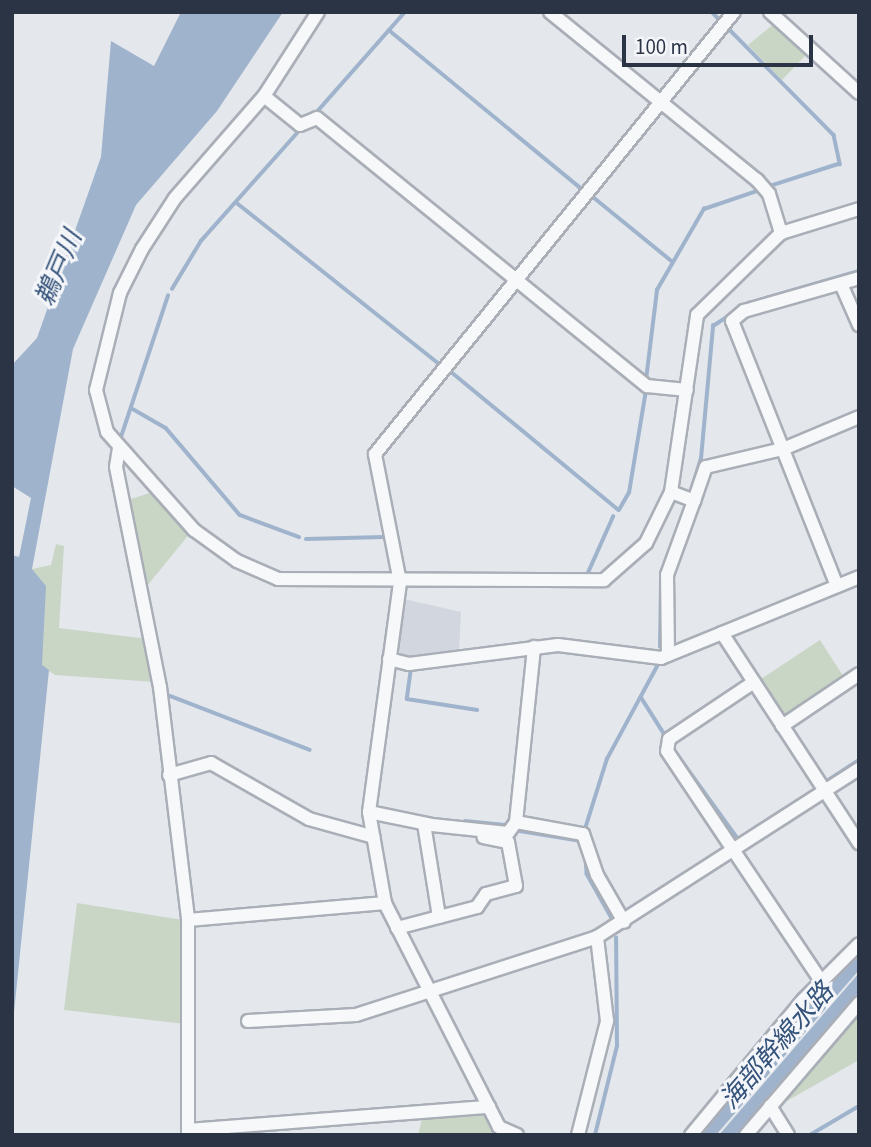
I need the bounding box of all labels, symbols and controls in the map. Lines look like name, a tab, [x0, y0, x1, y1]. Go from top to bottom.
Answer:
scale bar	[626, 21, 817, 65]
text: 100 m	[635, 32, 688, 62]
water label: 鵜戸川	[29, 226, 89, 310]
water label: 海部幹線水路	[714, 977, 840, 1115]

